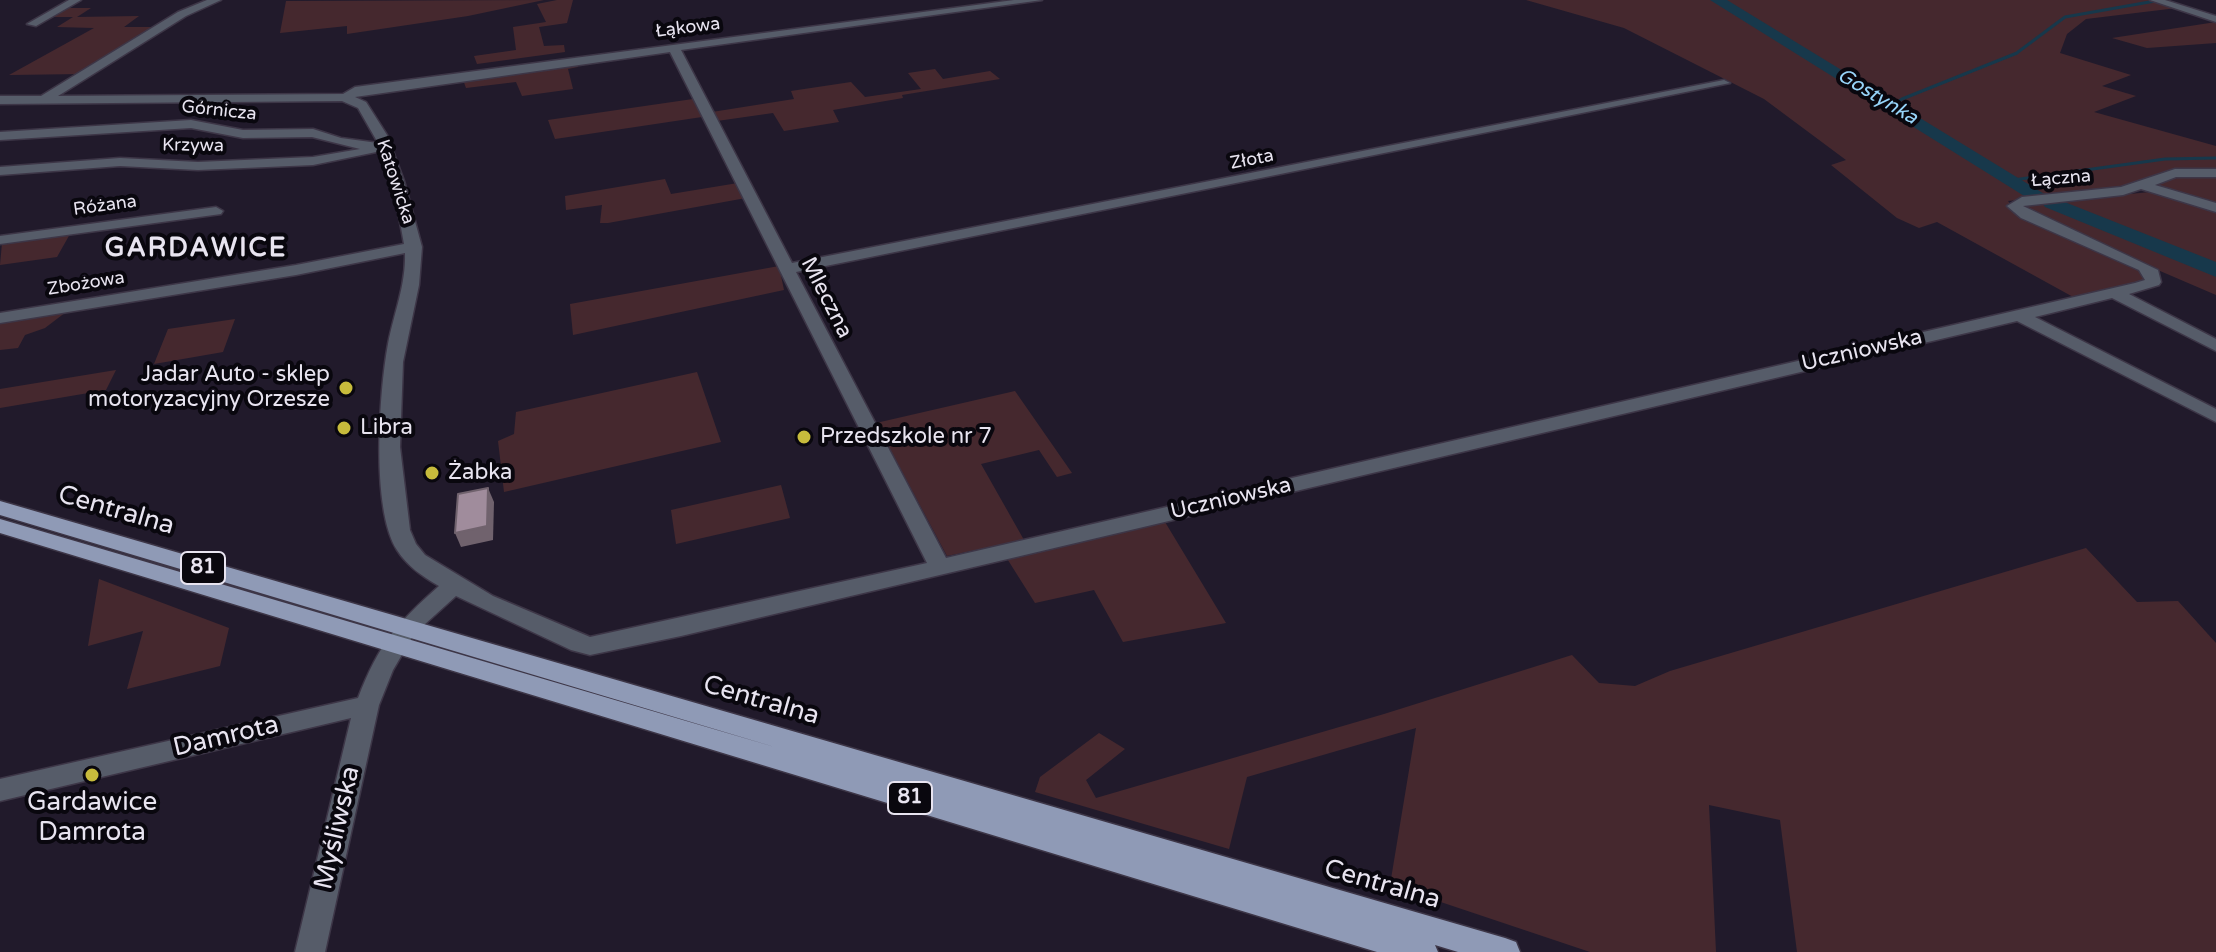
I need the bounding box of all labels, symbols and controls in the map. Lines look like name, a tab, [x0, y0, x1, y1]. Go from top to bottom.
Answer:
street label: Łąkowa	[654, 13, 722, 43]
water label: Gostynka	[1833, 64, 1921, 130]
street label: Górnicza	[180, 96, 258, 126]
street label: Krzywa	[162, 135, 224, 157]
street label: Katowicka	[371, 137, 419, 227]
street label: Złota	[1228, 145, 1276, 175]
street label: Łączna	[2030, 166, 2092, 192]
street label: Różana	[72, 191, 138, 221]
district label: GARDAWICE	[105, 233, 287, 265]
street label: Mleczna	[794, 253, 858, 343]
street label: Zbożowa	[46, 267, 126, 301]
street label: Uczniowska	[1799, 324, 1925, 378]
place label: Jadar Auto - sklep motoryzacyjny Orzesze	[88, 362, 330, 414]
marker: Jadar Auto - sklep motoryzacyjny Orzesze	[337, 379, 355, 397]
place label: Libra	[360, 415, 413, 441]
marker: Libra	[335, 419, 353, 437]
place label: Przedszkole nr 7	[820, 424, 992, 450]
marker: Przedszkole nr 7	[795, 428, 813, 446]
place label: Żabka	[448, 460, 512, 486]
marker: Żabka	[423, 464, 441, 482]
street label: Uczniowska	[1168, 472, 1294, 526]
street label: Centralna	[54, 480, 178, 542]
road number: 81	[181, 552, 225, 584]
street label: Centralna	[699, 670, 823, 732]
street label: Damrota	[170, 710, 282, 764]
street label: Myśliwska	[309, 763, 367, 893]
marker: Gardawice Damrota	[83, 766, 101, 784]
road number: 81	[888, 782, 932, 814]
place label: Gardawice Damrota	[27, 787, 157, 848]
street label: Centralna	[1320, 854, 1444, 916]

